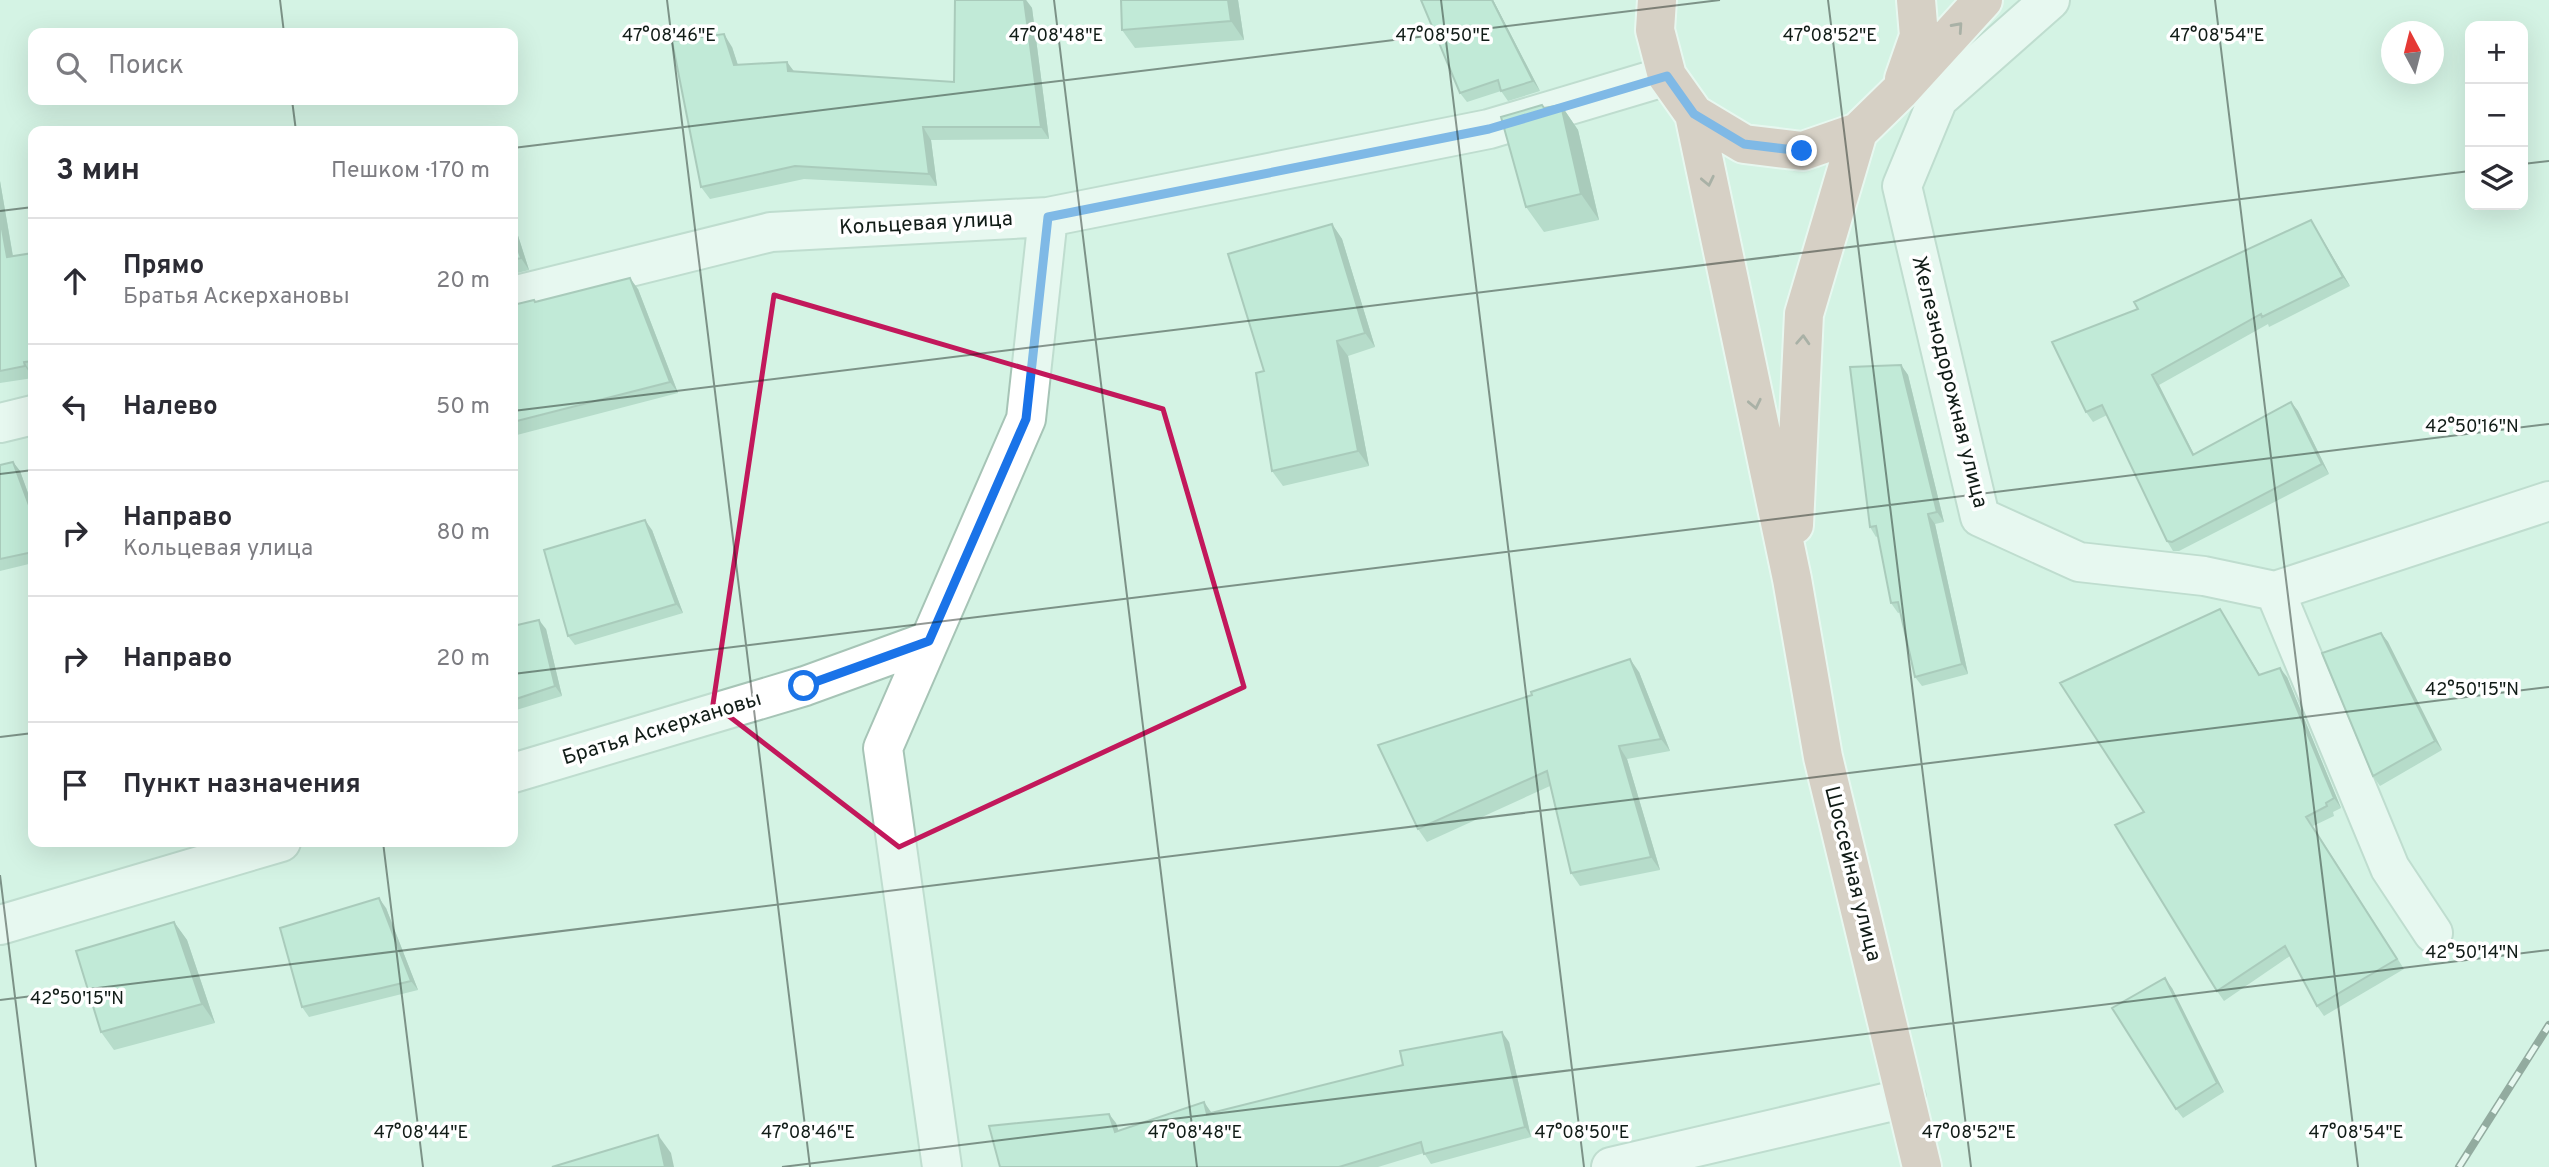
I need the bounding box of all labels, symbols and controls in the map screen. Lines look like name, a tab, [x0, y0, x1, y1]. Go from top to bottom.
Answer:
north arrow	[2381, 21, 2444, 84]
map controls	[2465, 21, 2528, 210]
button: +	[2465, 21, 2528, 84]
one-way arrow	[1950, 22, 1962, 35]
text: 47°08'46"E	[622, 25, 716, 48]
text: 47°08'48"E	[1009, 25, 1103, 48]
text: 47°08'50"E	[1396, 25, 1490, 48]
text: 47°08'52"E	[1783, 25, 1877, 48]
text: 47°08'54"E	[2170, 25, 2264, 48]
search box	[28, 28, 518, 105]
icon: search	[52, 48, 90, 86]
text: Поиск	[108, 50, 184, 83]
button: −	[2465, 84, 2528, 147]
route end	[1786, 135, 1817, 166]
button: layers	[2465, 147, 2528, 210]
text: 3 мин	[56, 153, 140, 190]
text: Пешком · 170 m	[331, 157, 490, 186]
one-way arrow	[1700, 175, 1715, 187]
street label: Кольцевая улица	[839, 206, 1013, 242]
text: Прямо	[123, 250, 204, 283]
street label: Железнодорожная улица	[1905, 253, 1993, 511]
icon: ahead	[56, 262, 94, 300]
text: 20 m	[436, 267, 490, 296]
text: Братья Аскерхановы	[123, 283, 350, 312]
one-way arrow	[1796, 334, 1811, 345]
icon: left	[56, 388, 94, 426]
text: Налево	[123, 391, 218, 424]
text: 50 m	[436, 393, 490, 422]
one-way arrow	[1746, 398, 1761, 410]
text: 42°50'16"N	[2425, 416, 2519, 439]
text: Направо	[123, 502, 232, 535]
icon: right	[56, 514, 94, 552]
text: 80 m	[437, 519, 490, 548]
text: Кольцевая улица	[123, 535, 313, 564]
icon: right	[56, 640, 94, 678]
text: Направо	[123, 643, 232, 676]
text: 20 m	[436, 645, 490, 674]
route start	[788, 670, 819, 701]
text: 42°50'15"N	[2425, 679, 2519, 702]
street label: Братья Аскерхановы	[559, 686, 765, 772]
icon: arrive	[56, 766, 94, 804]
text: Пункт назначения	[123, 769, 361, 802]
street label: Шоссейная улица	[1817, 784, 1887, 964]
text: 42°50'14"N	[2425, 942, 2519, 965]
text: 42°50'15"N	[30, 988, 124, 1011]
text: 47°08'44"E	[374, 1122, 468, 1145]
text: 47°08'46"E	[761, 1122, 855, 1145]
text: 47°08'48"E	[1148, 1122, 1242, 1145]
text: 47°08'50"E	[1535, 1122, 1629, 1145]
text: 47°08'52"E	[1922, 1122, 2016, 1145]
text: 47°08'54"E	[2309, 1122, 2403, 1145]

